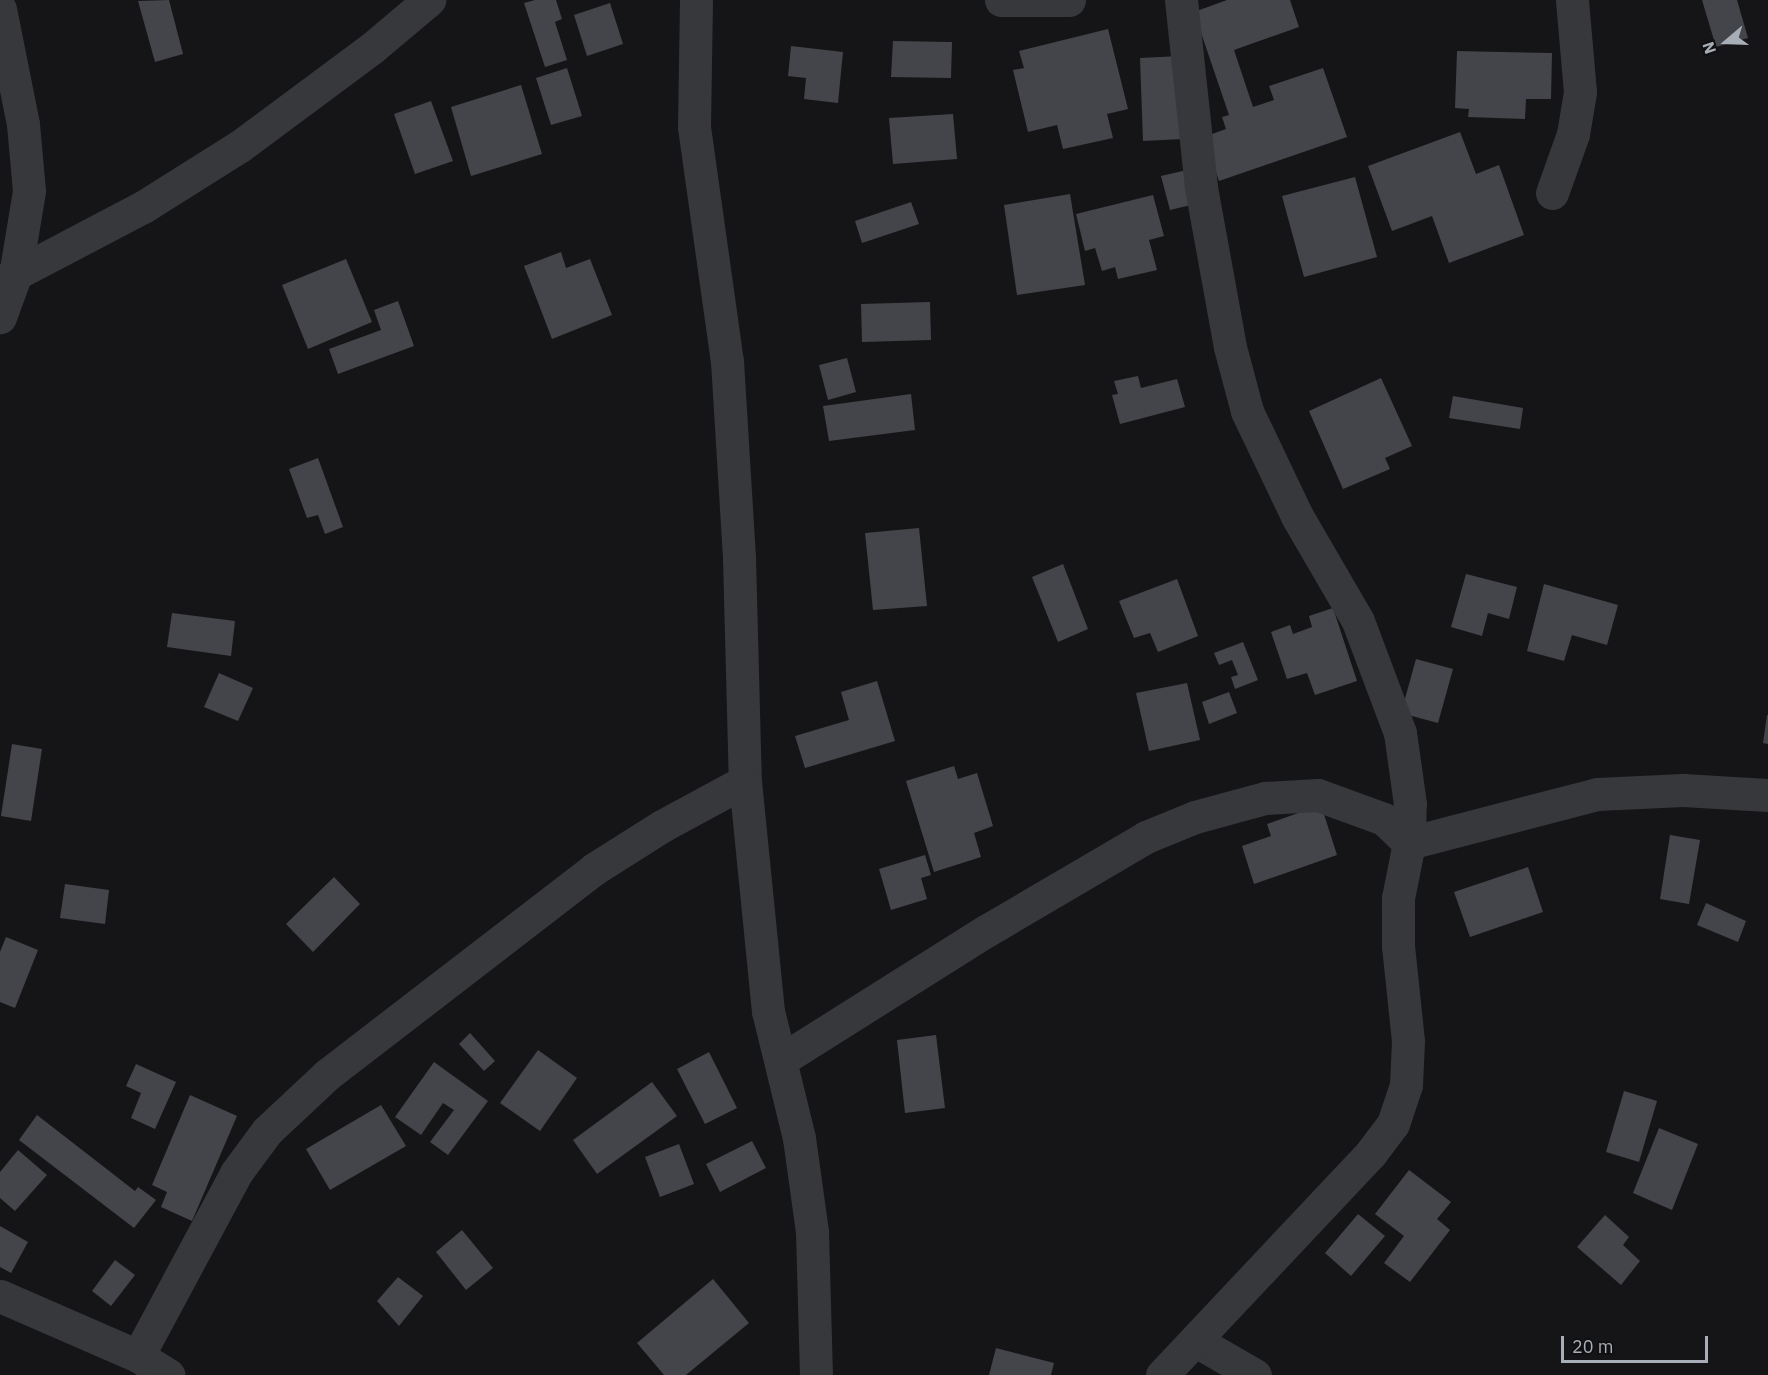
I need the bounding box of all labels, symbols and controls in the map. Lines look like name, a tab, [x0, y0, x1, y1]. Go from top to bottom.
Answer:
north arrow	[1696, 12, 1756, 72]
text: N	[1698, 39, 1720, 57]
scale bar	[1564, 1324, 1711, 1362]
text: 20 m	[1572, 1335, 1614, 1358]

